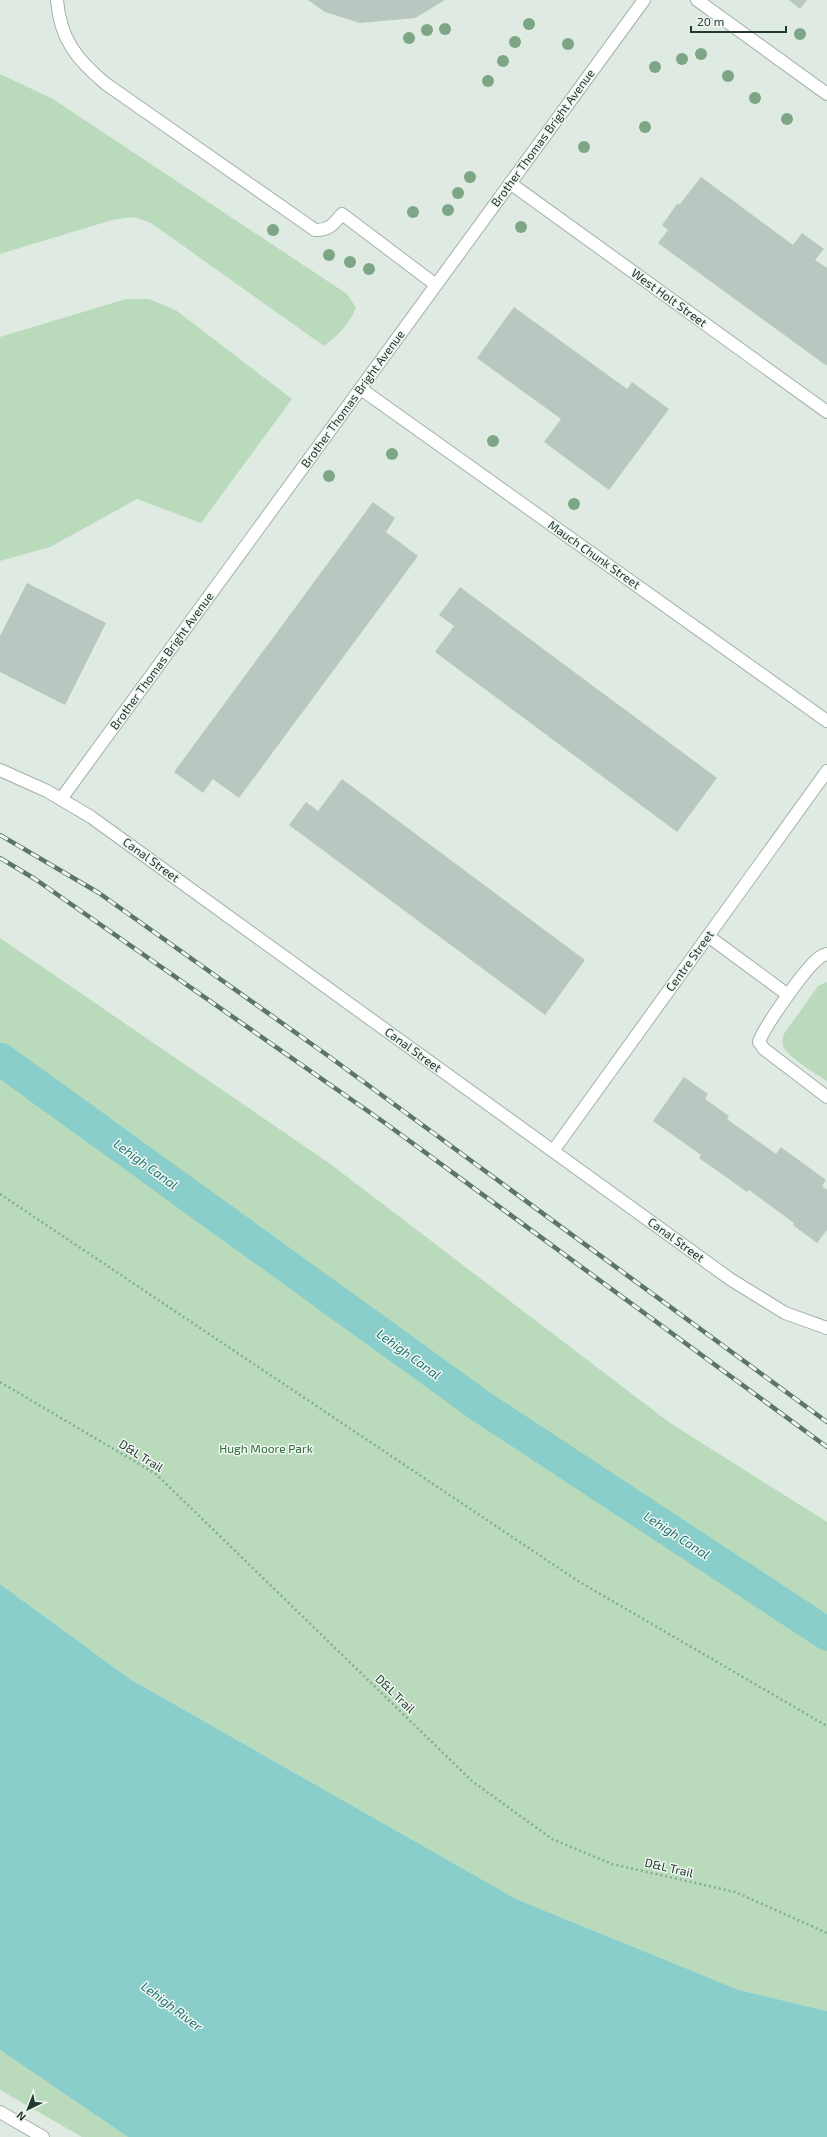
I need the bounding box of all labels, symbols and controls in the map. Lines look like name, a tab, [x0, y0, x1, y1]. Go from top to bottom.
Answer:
scale bar	[691, 8, 786, 34]
text: 20 m	[697, 14, 724, 28]
street label: Brother Thomas Bright Avenue	[488, 66, 597, 209]
street label: West Holt Street	[629, 265, 710, 330]
street label: Brother Thomas Bright Avenue	[298, 327, 407, 470]
street label: Mauch Chunk Street	[546, 517, 644, 591]
street label: Brother Thomas Bright Avenue	[107, 589, 216, 732]
street label: Canal Street	[121, 834, 183, 885]
street label: Centre Street	[662, 927, 716, 994]
street label: Canal Street	[383, 1024, 445, 1075]
water label: Lehigh Canal	[111, 1135, 181, 1193]
street label: Canal Street	[646, 1214, 708, 1265]
water label: Lehigh Canal	[374, 1325, 444, 1383]
street label: D&L Trail	[117, 1436, 167, 1474]
park label: Hugh Moore Park	[219, 1441, 313, 1455]
water label: Lehigh Canal	[641, 1508, 713, 1562]
street label: D&L Trail	[373, 1671, 419, 1716]
street label: D&L Trail	[644, 1855, 695, 1879]
water label: Lehigh River	[138, 1978, 206, 2035]
north arrow	[8, 2089, 48, 2129]
text: N	[13, 2109, 28, 2124]

